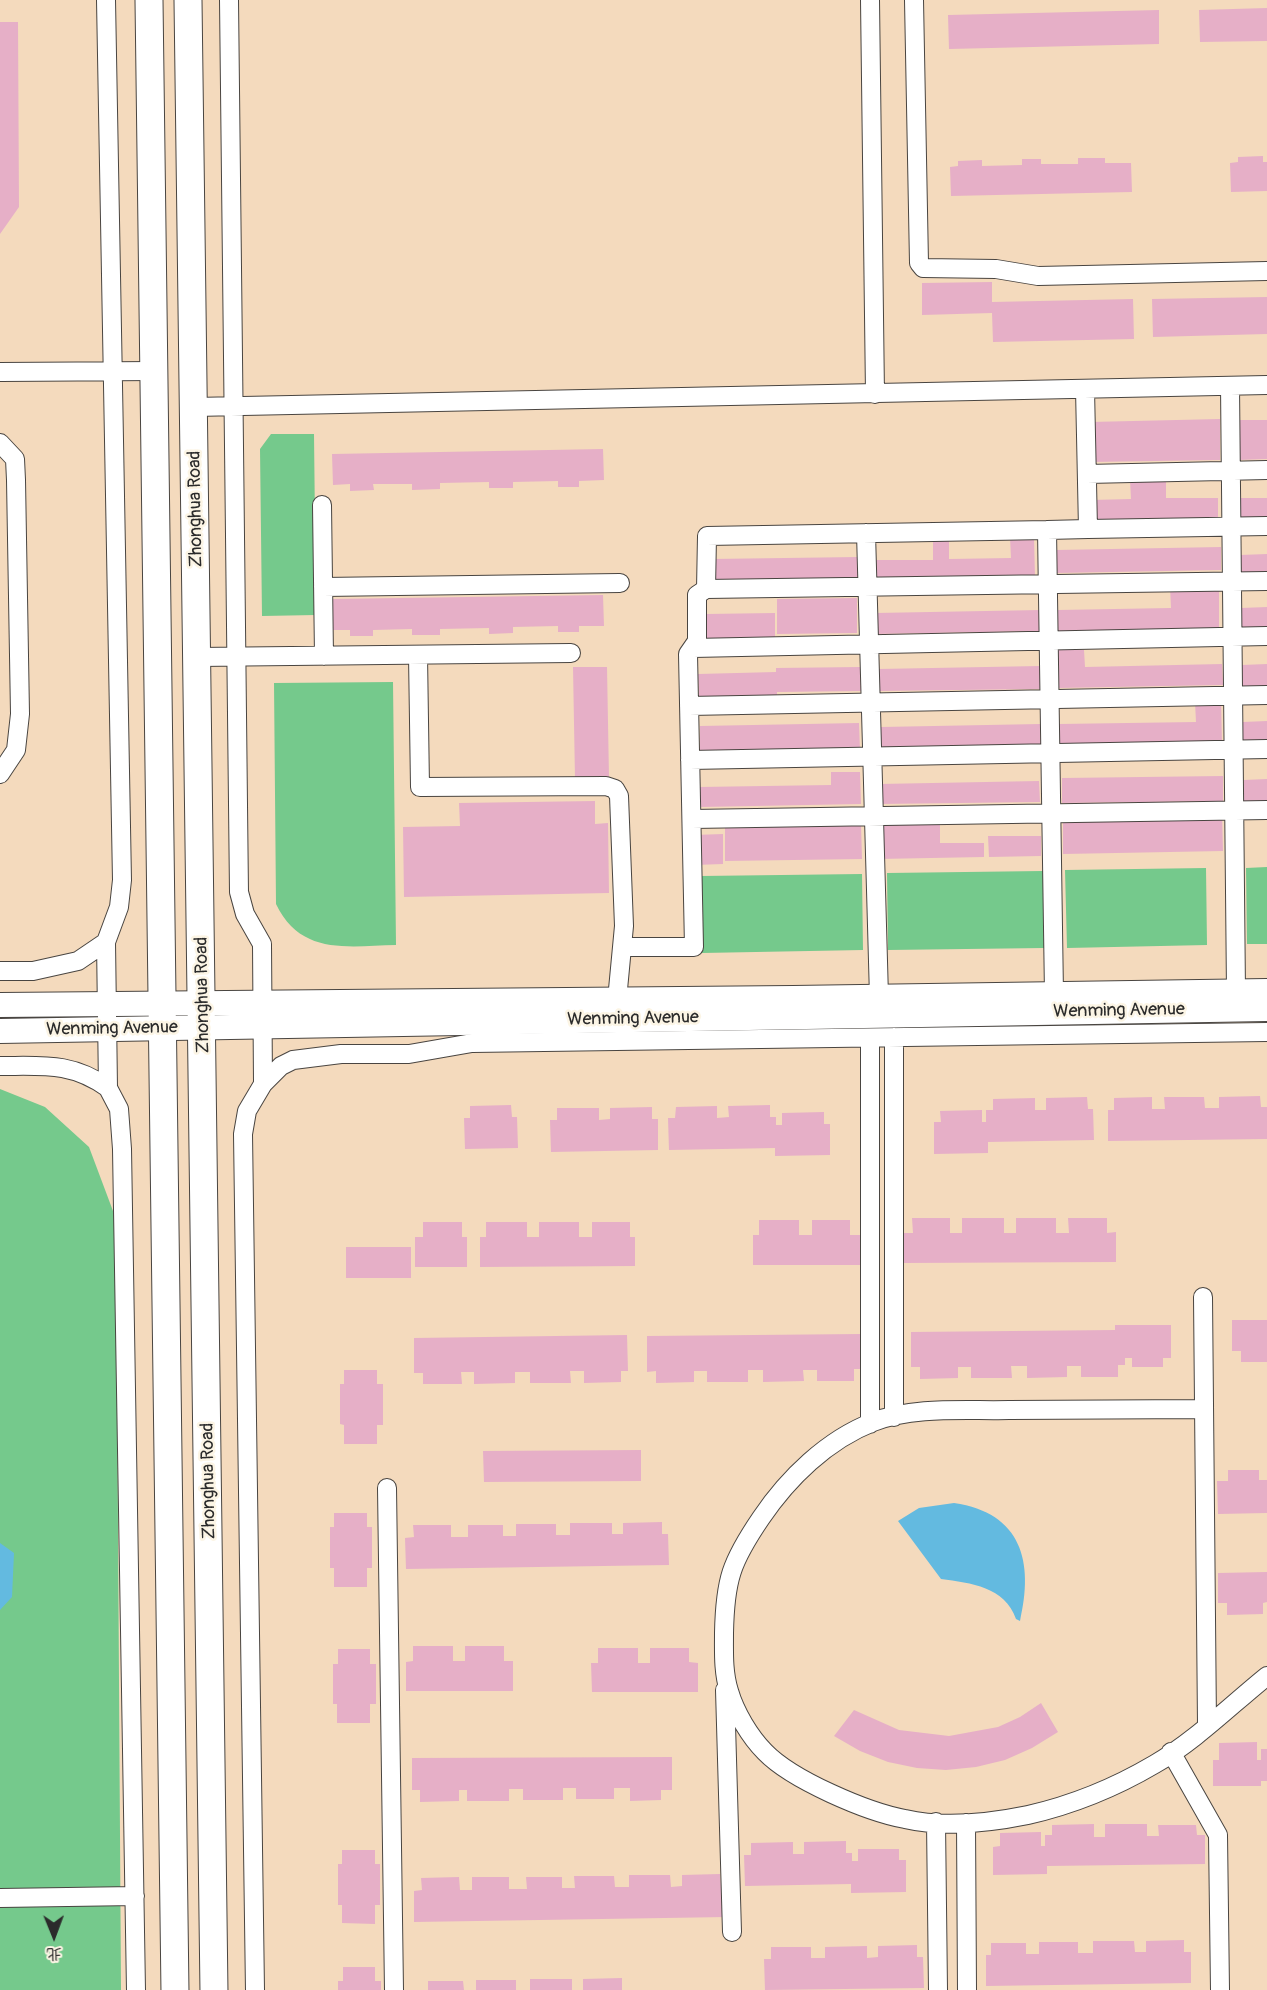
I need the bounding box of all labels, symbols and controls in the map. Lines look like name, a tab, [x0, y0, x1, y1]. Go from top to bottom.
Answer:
street label: Zhonghua Road	[184, 450, 208, 568]
street label: Zhonghua Road	[191, 936, 215, 1054]
street label: Wenming Avenue	[1053, 999, 1185, 1023]
street label: Wenming Avenue	[567, 1007, 699, 1031]
street label: Wenming Avenue	[46, 1017, 178, 1041]
street label: Zhonghua Road	[197, 1422, 221, 1540]
north arrow	[24, 1906, 84, 1966]
text: 北	[46, 1944, 63, 1964]

